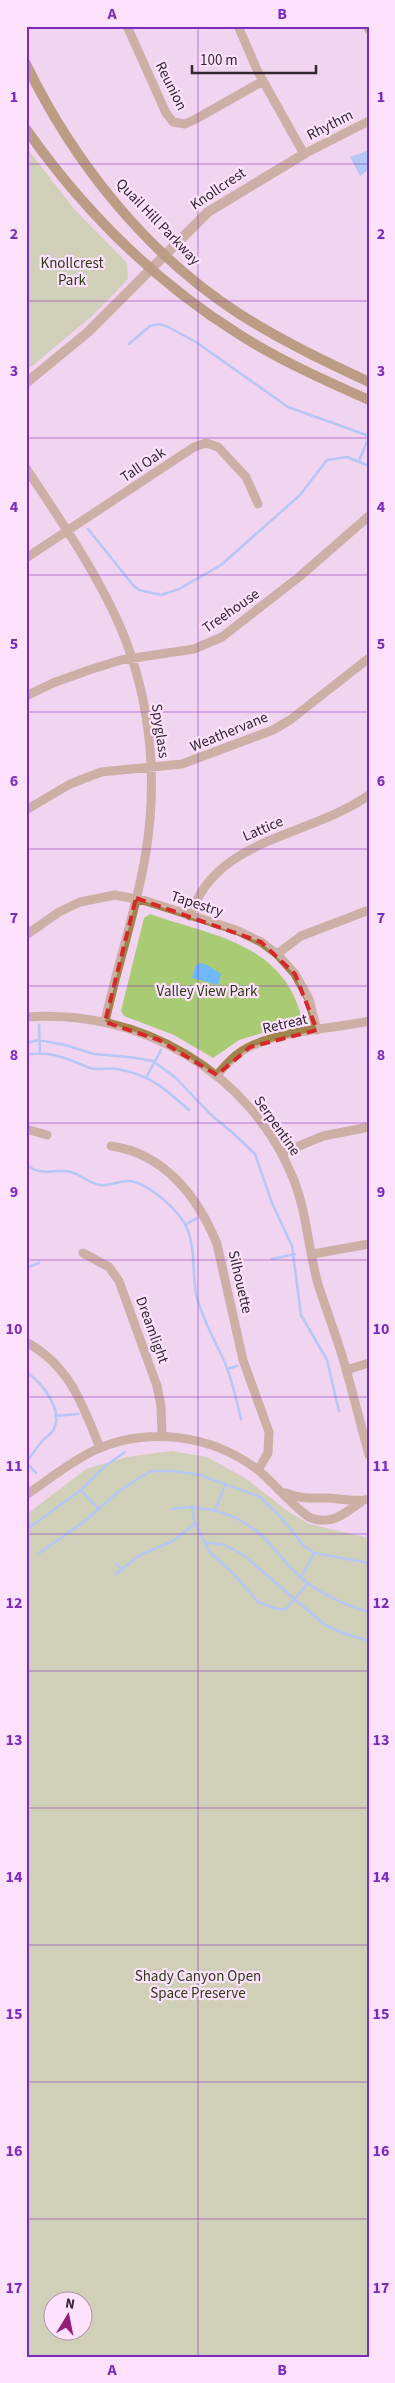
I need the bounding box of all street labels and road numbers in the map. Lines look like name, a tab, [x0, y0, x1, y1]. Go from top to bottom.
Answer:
street label: Reunion	[150, 58, 192, 114]
street label: Rhythm	[303, 104, 357, 146]
street label: Knollcrest	[186, 163, 250, 215]
street label: Quail Hill Parkway	[111, 174, 205, 270]
street label: Tall Oak	[116, 442, 170, 488]
street label: Treehouse	[198, 584, 264, 638]
street label: Spyglass	[146, 702, 174, 760]
street label: Weathervane	[187, 707, 271, 757]
street label: Lattice	[240, 811, 286, 847]
street label: Tapestry	[168, 886, 226, 922]
street label: Retreat	[260, 1009, 310, 1039]
street label: Serpentine	[249, 1092, 305, 1160]
street label: Silhouette	[223, 1248, 257, 1316]
street label: Dreamlight	[130, 1294, 174, 1366]

